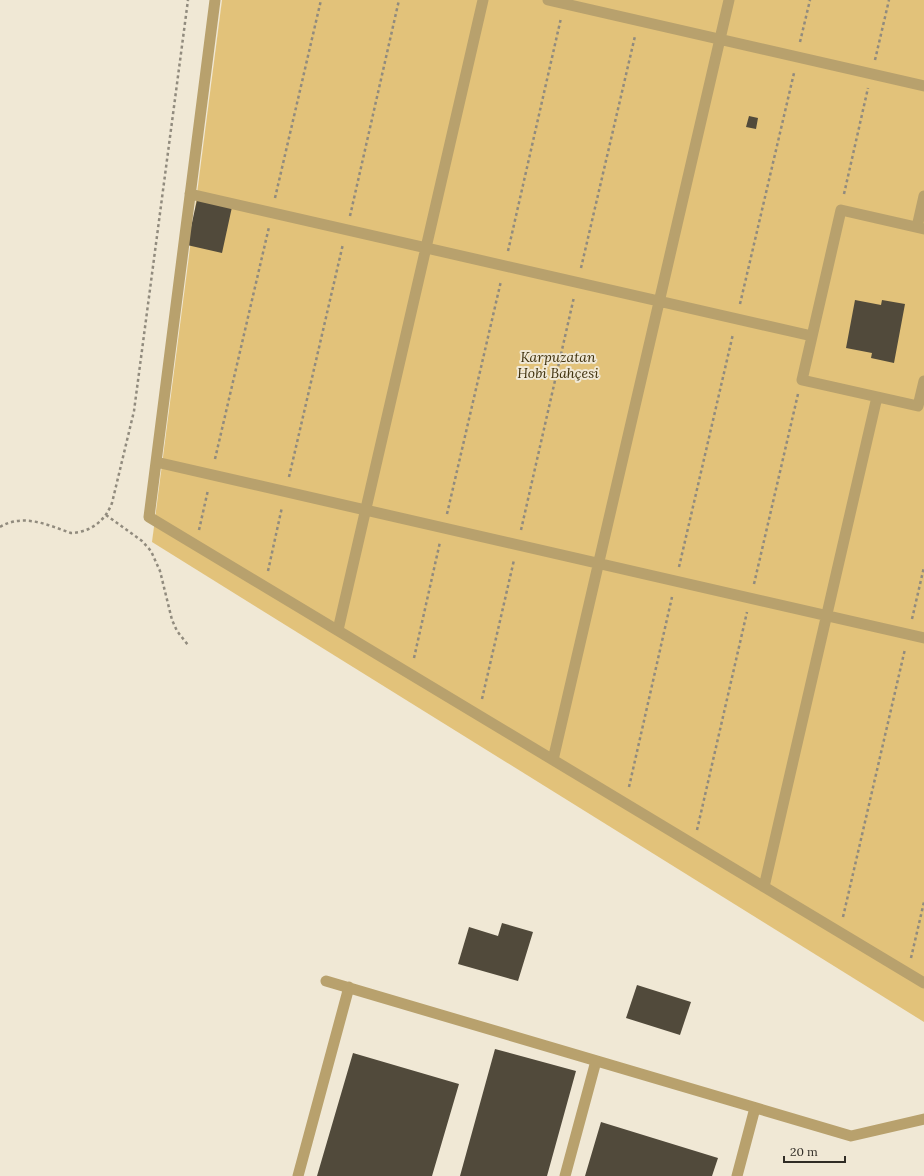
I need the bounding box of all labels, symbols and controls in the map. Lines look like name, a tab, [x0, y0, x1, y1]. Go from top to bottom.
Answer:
park label: Karpuzatan Hobi Bahçesi	[517, 348, 599, 382]
scale bar	[784, 1138, 845, 1164]
text: 20 m	[790, 1144, 818, 1159]

